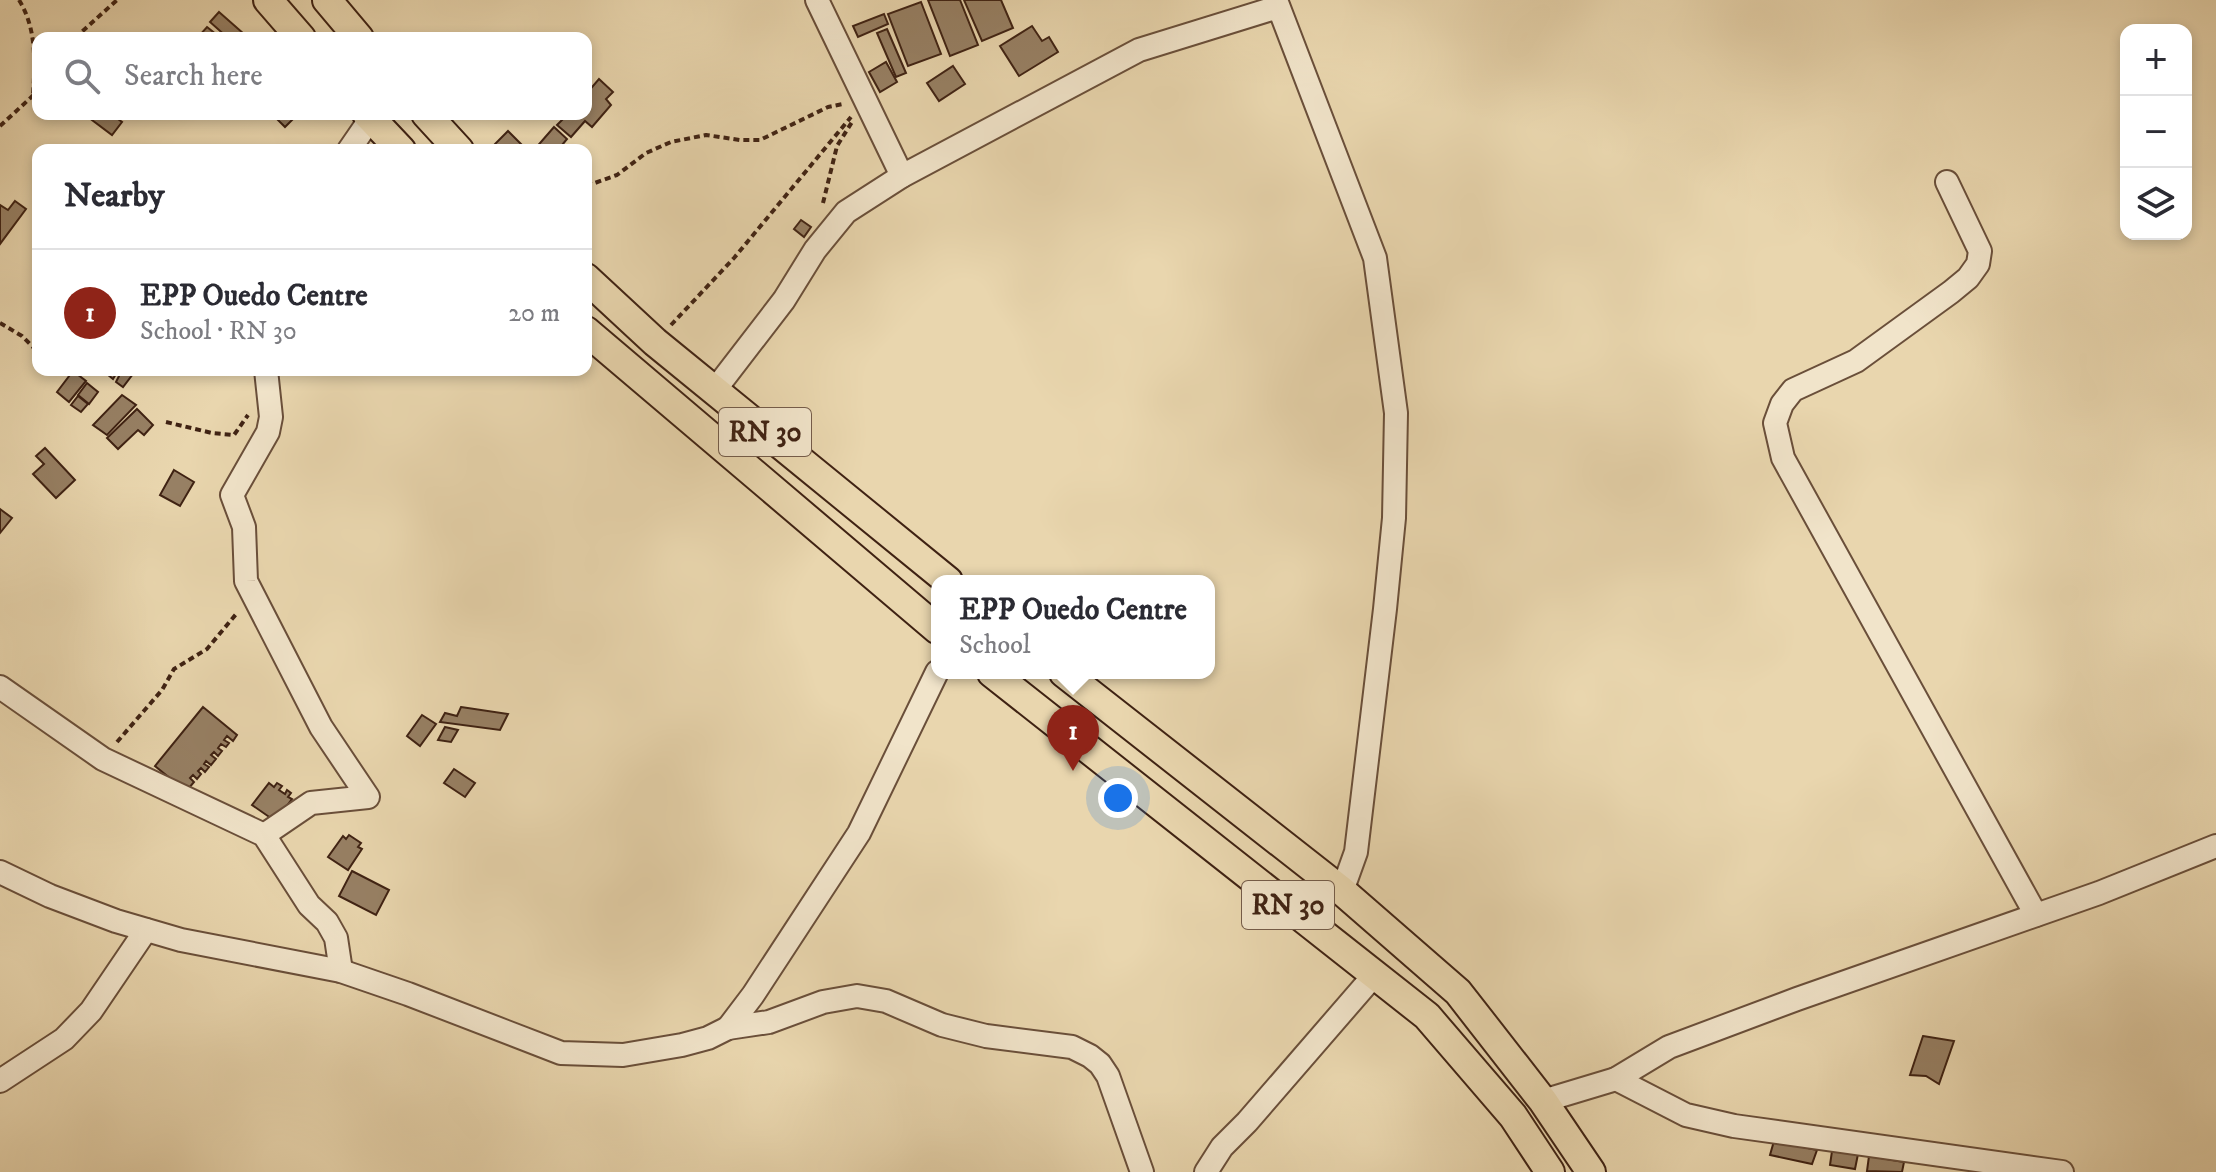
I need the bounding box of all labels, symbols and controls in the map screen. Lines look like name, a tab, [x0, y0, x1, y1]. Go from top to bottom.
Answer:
map controls	[2120, 24, 2192, 240]
button: +	[2120, 24, 2192, 96]
search box	[32, 32, 592, 120]
icon: search	[60, 54, 104, 98]
text: Search here	[124, 58, 263, 95]
button: −	[2120, 96, 2192, 168]
button: layers	[2120, 168, 2192, 240]
text: Nearby	[64, 175, 165, 217]
text: EPP Ouedo Centre	[140, 278, 368, 315]
text: 1	[85, 297, 95, 330]
text: 20 m	[508, 297, 560, 330]
text: School · RN 30	[140, 315, 297, 348]
road number: RN 30	[719, 408, 811, 456]
popup	[931, 575, 1215, 679]
text: EPP Ouedo Centre	[959, 592, 1187, 629]
text: School	[959, 629, 1031, 662]
pin: 1	[1047, 705, 1099, 771]
your location	[1098, 778, 1138, 818]
road number: RN 30	[1242, 881, 1334, 929]

